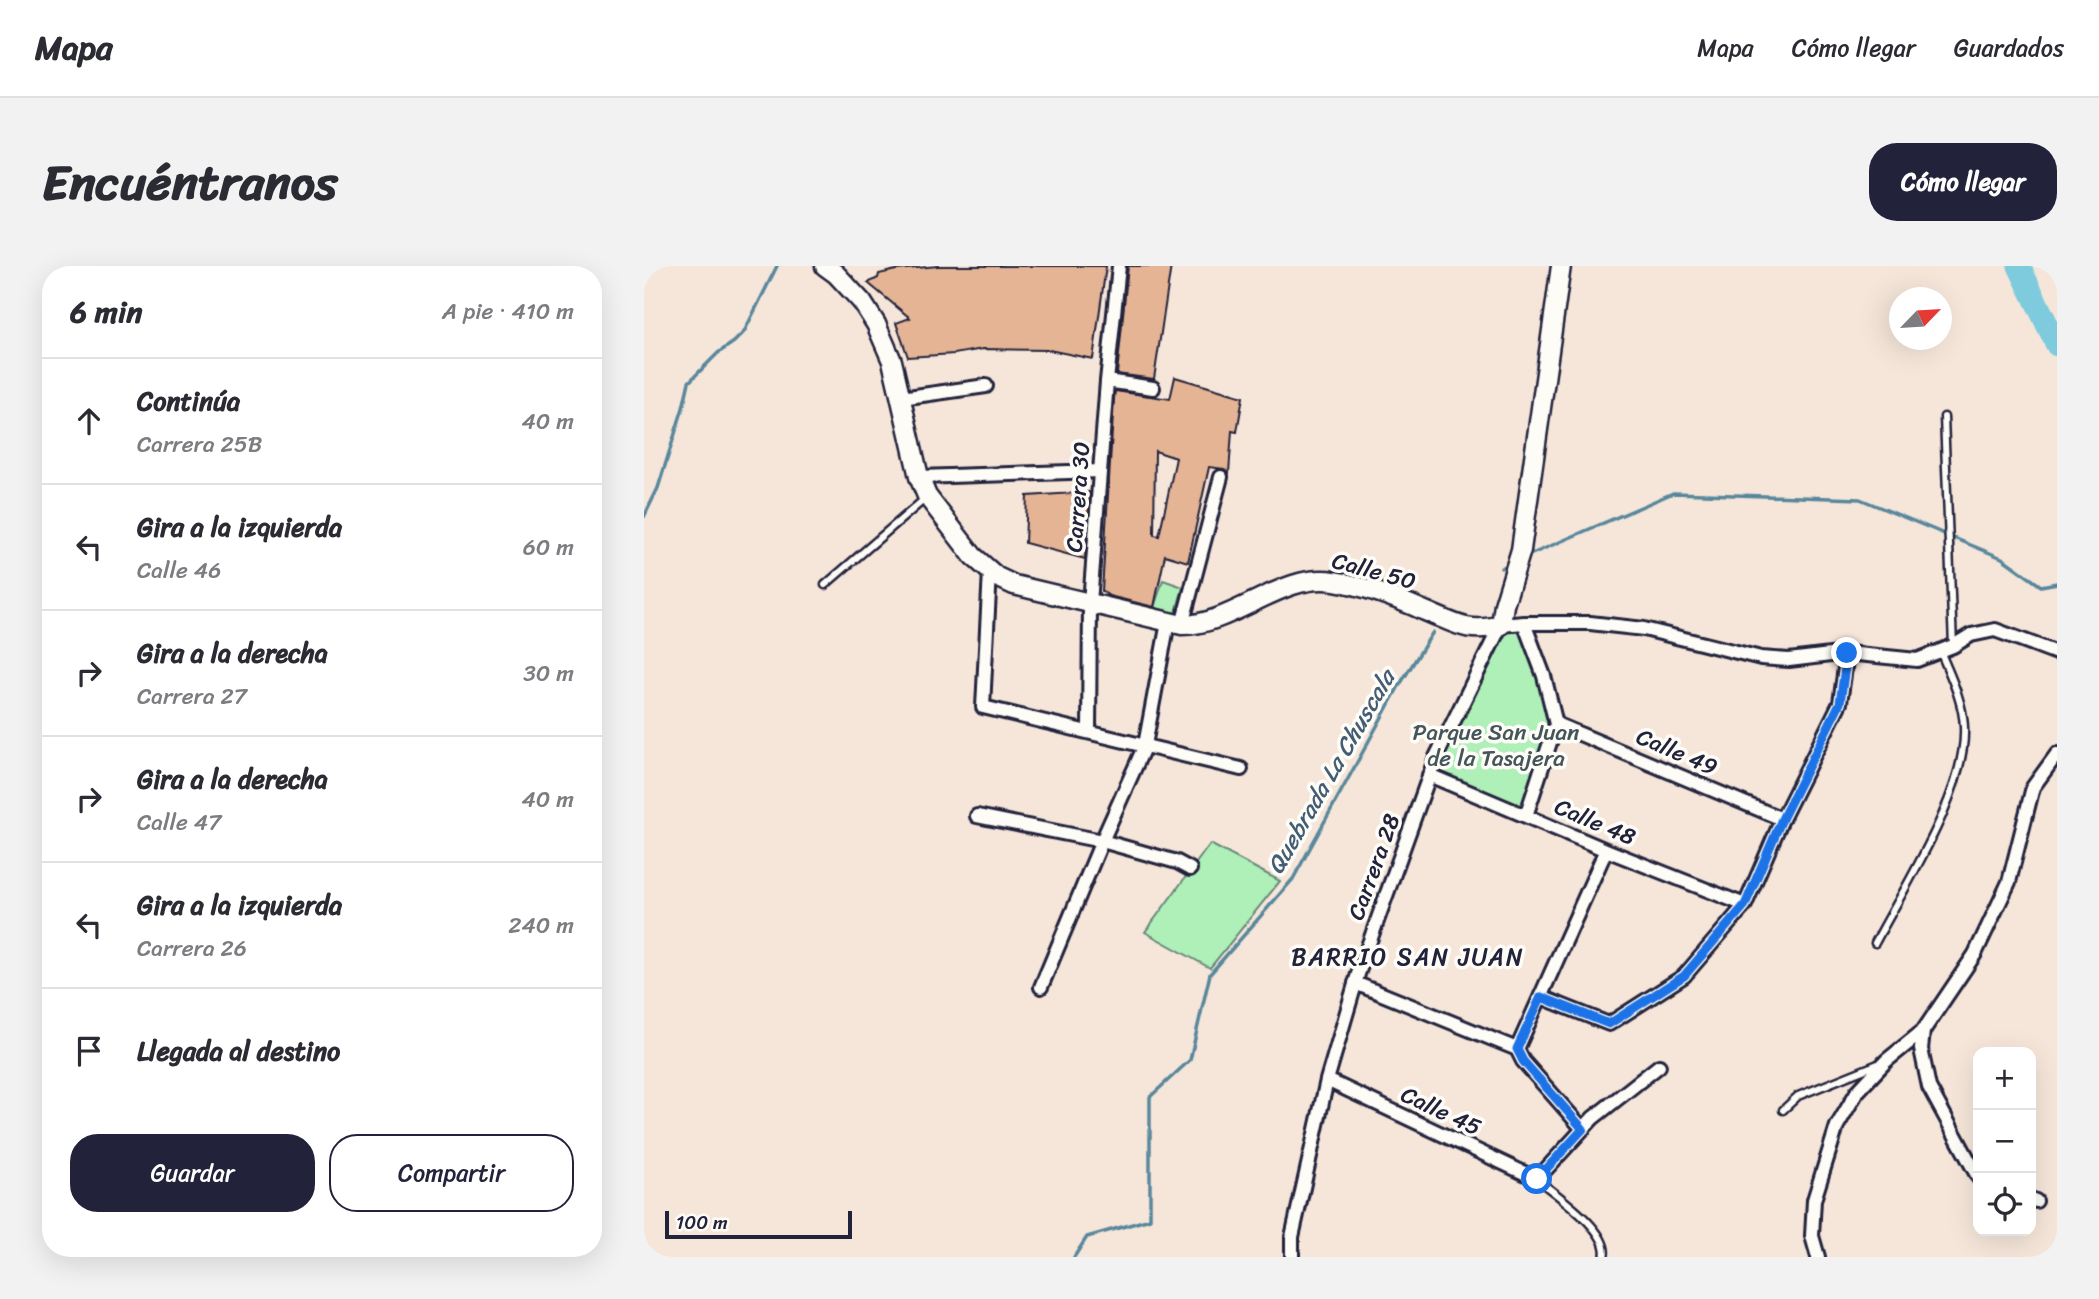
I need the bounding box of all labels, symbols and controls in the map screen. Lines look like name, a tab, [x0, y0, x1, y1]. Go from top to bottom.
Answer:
text: Mapa	[35, 19, 112, 77]
text: Mapa	[1697, 27, 1754, 69]
text: Cómo llegar	[1792, 27, 1916, 69]
text: Guardados	[1954, 27, 2064, 69]
text: Encuéntranos	[42, 139, 338, 226]
button: Cómo llegar	[1869, 143, 2057, 221]
text: 6 min	[70, 285, 142, 339]
north arrow	[1889, 287, 1952, 350]
text: A pie · 410 m	[442, 291, 574, 332]
text: Continúa	[137, 378, 240, 424]
text: 40 m	[521, 401, 574, 442]
icon: ahead	[70, 402, 108, 440]
text: Carrera 25B	[137, 424, 262, 465]
street label: Carrera 30	[1054, 440, 1102, 554]
text: Gira a la izquierda	[137, 504, 342, 550]
text: 60 m	[523, 527, 574, 568]
icon: left	[70, 528, 108, 566]
street label: Calle 50	[1327, 540, 1421, 602]
text: Calle 46	[137, 550, 221, 591]
text: Gira a la derecha	[137, 630, 328, 676]
route end	[1831, 637, 1862, 668]
text: 30 m	[523, 653, 574, 694]
icon: right	[70, 654, 108, 692]
water label: Quebrada La Chuscala	[1255, 659, 1408, 882]
text: Carrera 27	[137, 676, 247, 717]
park label: Parque San Juan de la Tasajera	[1412, 712, 1580, 779]
street label: Calle 49	[1630, 716, 1724, 788]
text: Gira a la derecha	[137, 756, 328, 802]
text: 40 m	[521, 779, 574, 820]
icon: right	[70, 780, 108, 818]
street label: Calle 48	[1548, 787, 1642, 858]
text: Calle 47	[137, 802, 221, 843]
street label: Carrera 28	[1336, 808, 1412, 926]
text: Gira a la izquierda	[137, 882, 342, 928]
text: 240 m	[508, 905, 574, 946]
icon: left	[70, 906, 108, 944]
text: Carrera 26	[137, 928, 247, 969]
district label: BARRIO SAN JUAN	[1291, 936, 1525, 978]
text: Llegada al destino	[137, 1028, 340, 1074]
icon: arrive	[70, 1032, 108, 1070]
map controls	[1973, 1047, 2036, 1236]
button: +	[1973, 1047, 2036, 1110]
street label: Calle 45	[1394, 1074, 1488, 1148]
button: −	[1973, 1110, 2036, 1173]
button: Guardar	[70, 1134, 315, 1212]
button: Compartir	[329, 1134, 574, 1212]
route start	[1521, 1163, 1552, 1194]
button: locate	[1973, 1173, 2036, 1236]
text: 100 m	[676, 1206, 728, 1239]
scale bar	[665, 1208, 852, 1240]

